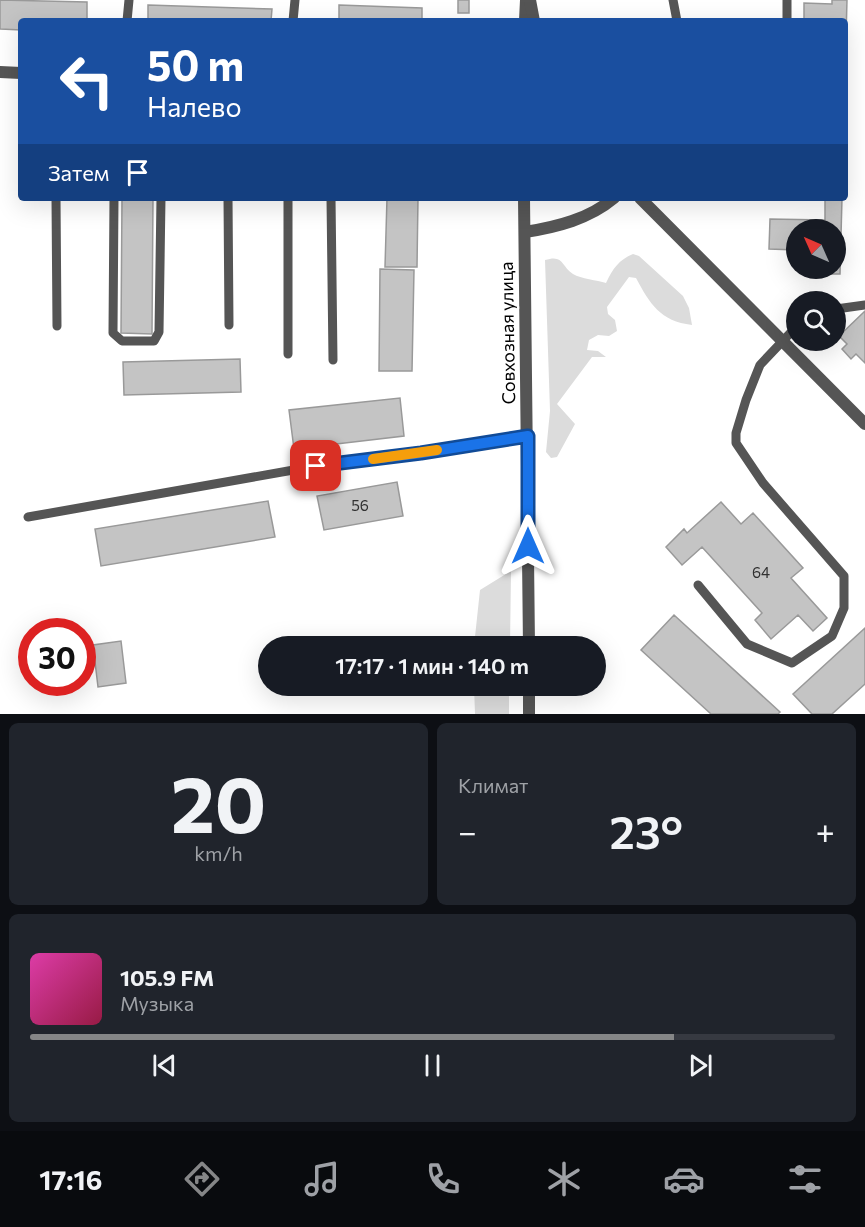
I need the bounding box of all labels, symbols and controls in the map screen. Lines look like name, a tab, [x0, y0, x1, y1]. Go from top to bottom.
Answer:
text: 50 m	[147, 38, 244, 90]
icon: left	[48, 42, 126, 120]
text: Налево	[147, 90, 242, 123]
icon: arrive	[121, 156, 154, 189]
text: Затем	[48, 159, 109, 186]
north arrow	[786, 219, 846, 279]
map controls	[786, 219, 846, 351]
street label: Совхозная улица	[495, 261, 519, 405]
button: search	[786, 291, 846, 351]
pin	[290, 440, 341, 491]
icon: arrive	[299, 449, 332, 482]
house number: 56	[351, 496, 369, 514]
position arrow	[496, 514, 560, 578]
house number: 64	[752, 563, 770, 581]
speed limit sign: 30	[18, 618, 96, 696]
text: 17:17 · 1 мин · 140 m	[335, 652, 529, 679]
text: 20	[171, 754, 266, 849]
text: Климат	[458, 773, 528, 797]
text: 23°	[609, 803, 683, 858]
text: −	[458, 810, 477, 851]
text: +	[816, 810, 835, 851]
text: km/h	[194, 841, 243, 865]
text: 105.9 FM	[120, 964, 214, 991]
text: Музыка	[120, 991, 194, 1015]
icon: previous	[148, 1049, 181, 1082]
icon: pause	[416, 1049, 449, 1082]
icon: next	[684, 1049, 717, 1082]
icon: directions	[181, 1158, 223, 1200]
icon: music	[301, 1158, 343, 1200]
icon: phone	[422, 1158, 464, 1200]
icon: climate	[543, 1158, 585, 1200]
icon: car	[663, 1158, 705, 1200]
icon: filters	[784, 1158, 826, 1200]
text: 17:16	[39, 1163, 102, 1196]

